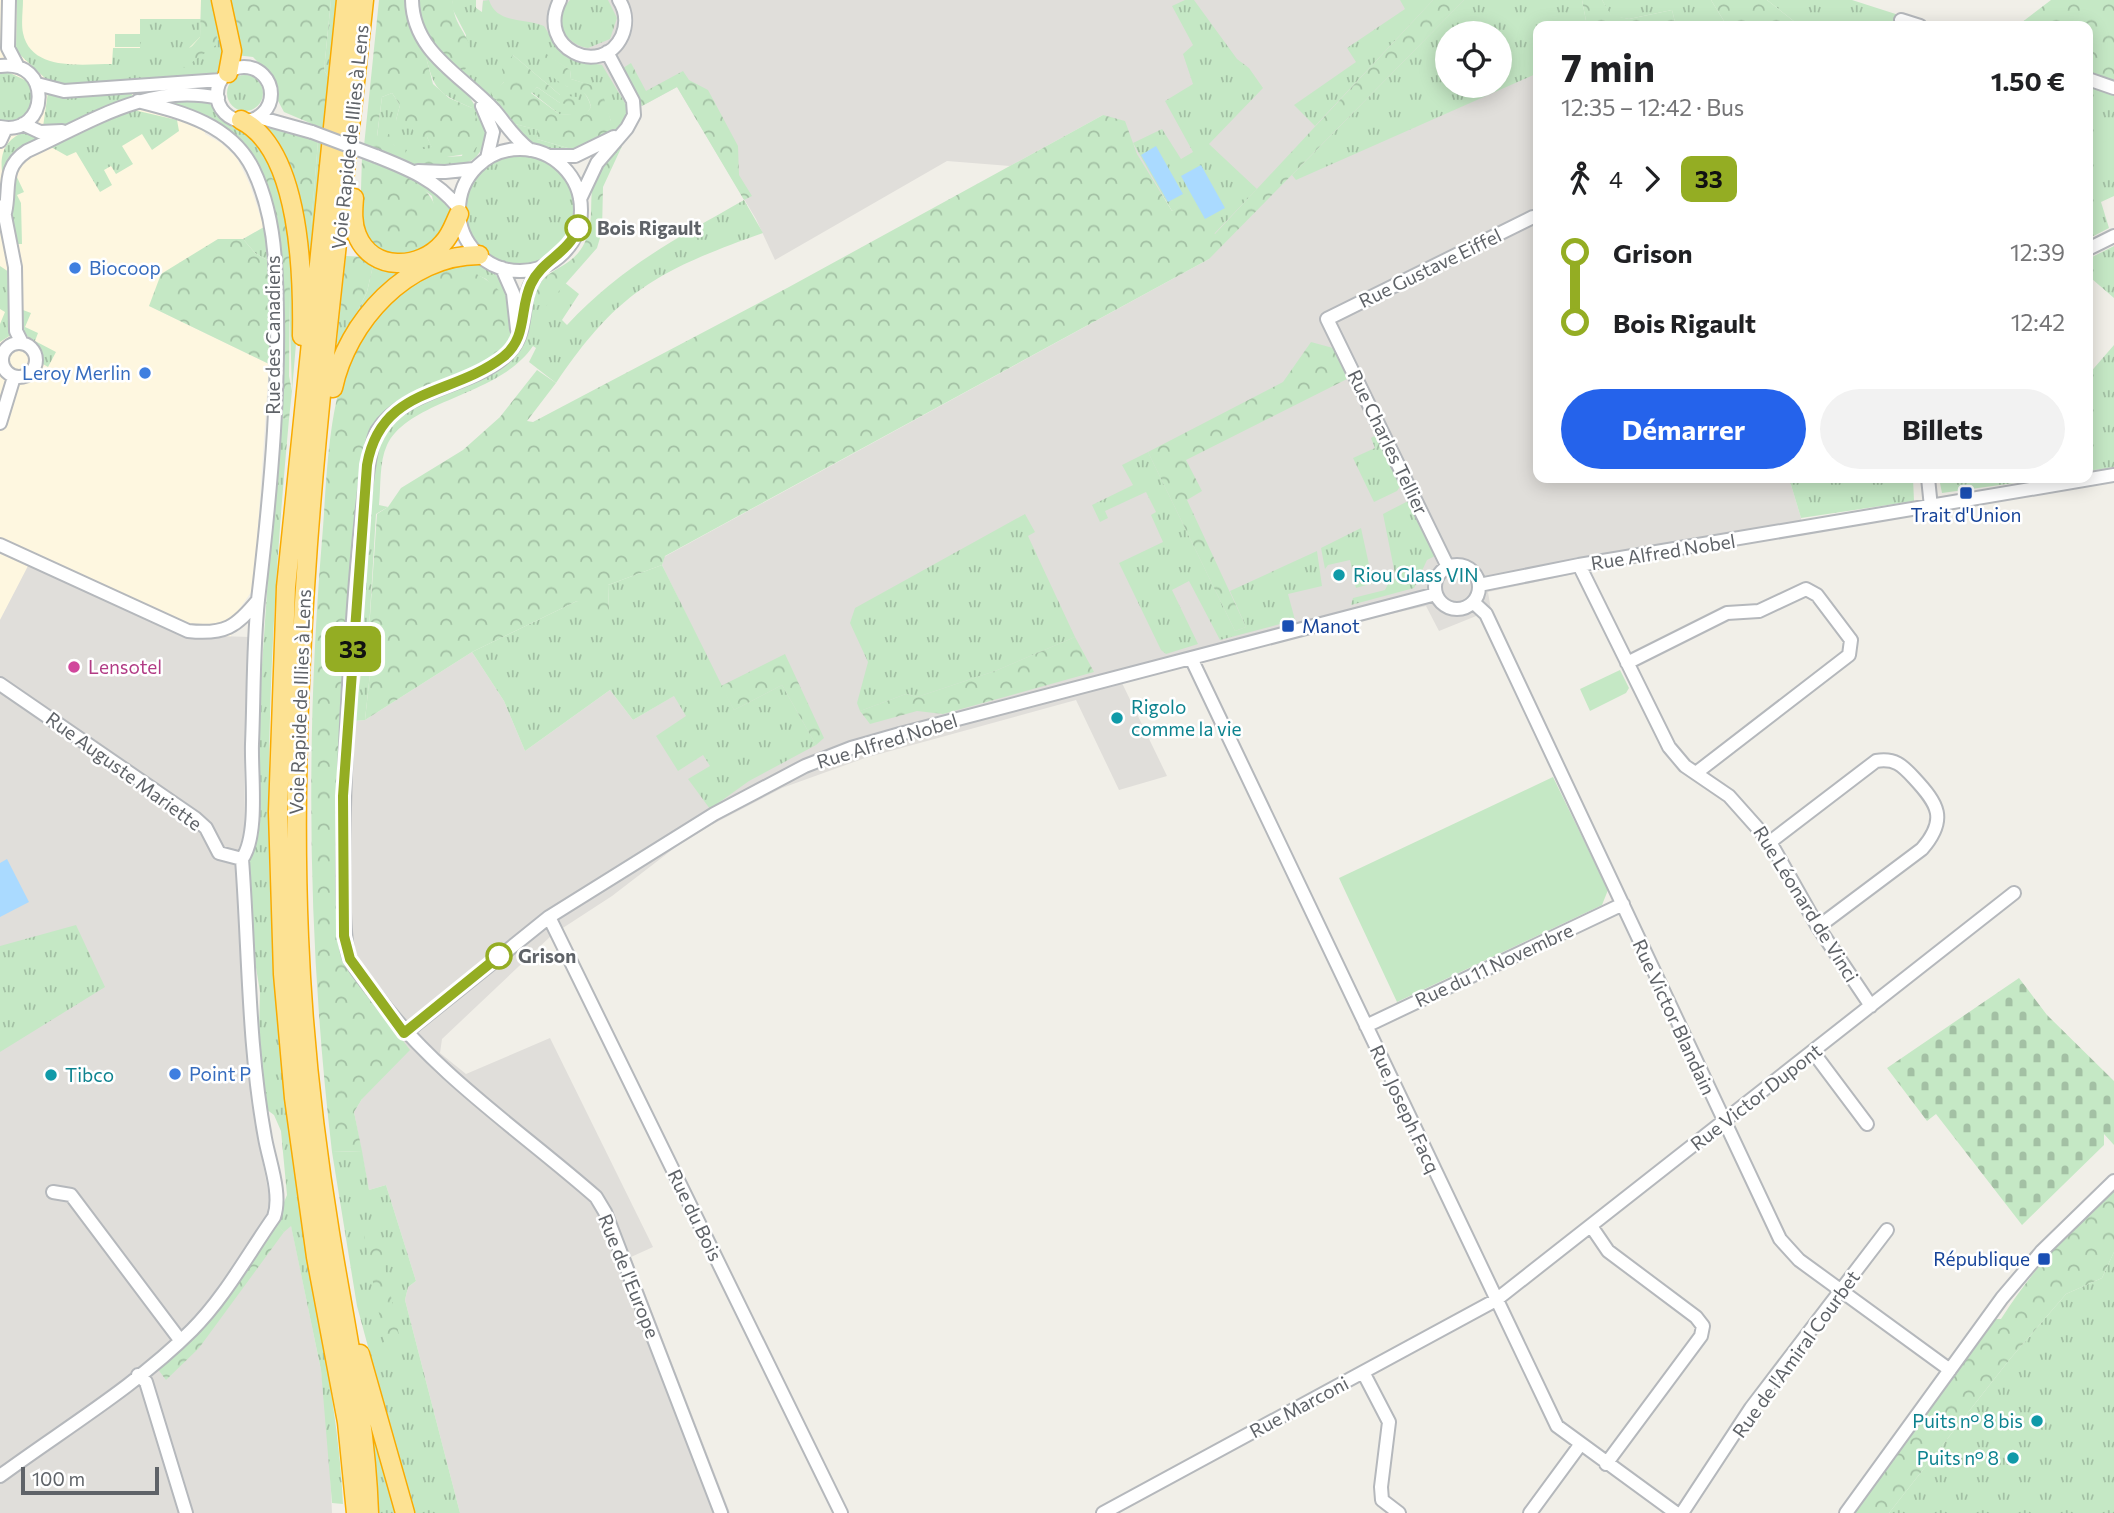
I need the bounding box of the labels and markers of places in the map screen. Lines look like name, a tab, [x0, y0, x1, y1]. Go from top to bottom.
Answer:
marker: Bois Rigault	[565, 215, 591, 241]
place label: Bois Rigault	[597, 216, 702, 239]
place label: Biocoop	[89, 256, 161, 279]
marker: Biocoop	[67, 260, 83, 276]
place label: Leroy Merlin	[22, 361, 131, 384]
marker: Leroy Merlin	[137, 365, 153, 381]
marker: Trait d'Union	[1958, 485, 1974, 501]
place label: Trait d'Union	[1911, 503, 2021, 526]
place label: Riou Glass VIN	[1353, 563, 1479, 586]
marker: Riou Glass VIN	[1331, 567, 1347, 583]
place label: Manot	[1302, 614, 1360, 637]
marker: Manot	[1280, 618, 1296, 634]
place label: Lensotel	[88, 655, 162, 678]
marker: Lensotel	[66, 659, 82, 675]
place label: Rigolo comme la vie	[1131, 695, 1242, 740]
marker: Rigolo comme la vie	[1109, 710, 1125, 726]
marker: Grison	[486, 943, 512, 969]
place label: Grison	[518, 944, 576, 967]
place label: Point P	[189, 1062, 251, 1085]
place label: Tibco	[65, 1063, 114, 1086]
marker: Point P	[167, 1066, 183, 1082]
marker: Tibco	[43, 1067, 59, 1083]
place label: République	[1933, 1247, 2030, 1270]
marker: République	[2036, 1251, 2052, 1267]
place label: Puits n° 8 bis	[1912, 1409, 2023, 1432]
marker: Puits n° 8 bis	[2029, 1413, 2045, 1429]
place label: Puits n° 8	[1917, 1446, 1999, 1469]
marker: Puits n° 8	[2005, 1450, 2021, 1466]

